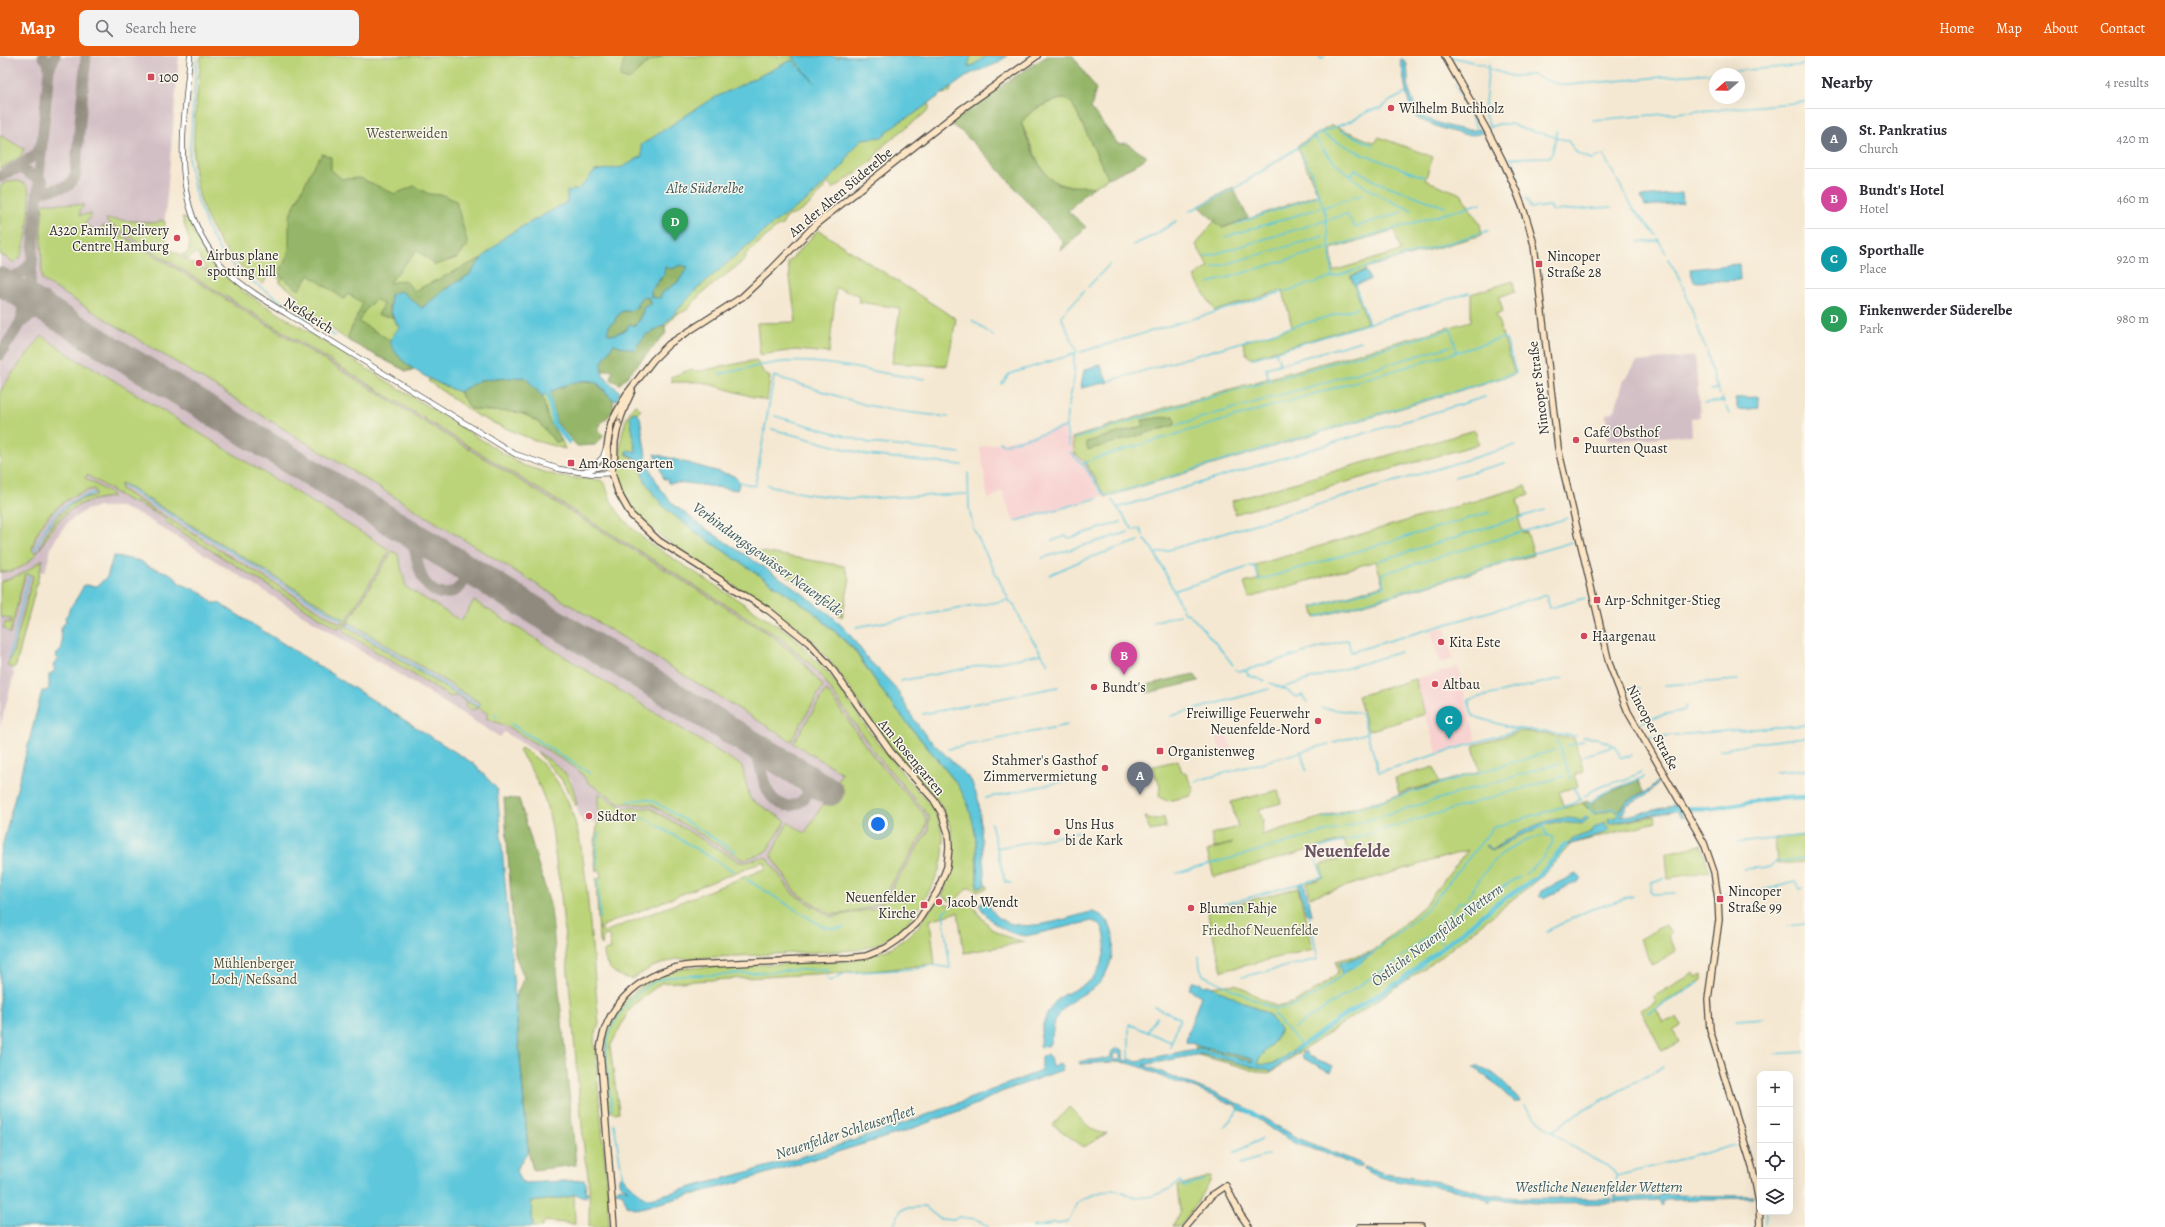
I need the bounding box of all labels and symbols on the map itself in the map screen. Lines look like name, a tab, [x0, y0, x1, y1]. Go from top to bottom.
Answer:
place label: 100	[159, 68, 179, 87]
north arrow	[1709, 68, 1745, 104]
marker: 100	[146, 72, 156, 82]
place label: Wilhelm Buchholz	[1398, 99, 1504, 118]
marker: Wilhelm Buchholz	[1386, 103, 1396, 113]
park label: Westerweiden	[365, 124, 448, 143]
street label: An der Alten Süderelbe	[784, 143, 896, 242]
water label: Alte Süderelbe	[665, 178, 744, 198]
pin: D	[662, 208, 688, 241]
place label: A320 Family Delivery Centre Hamburg	[48, 221, 170, 256]
marker: A320 Family Delivery Centre Hamburg	[172, 233, 182, 243]
place label: Airbus plane spotting hill	[206, 246, 279, 281]
place label: Nincoper Straße 28	[1547, 247, 1602, 282]
marker: Airbus plane spotting hill	[194, 258, 204, 268]
marker: Nincoper Straße 28	[1534, 259, 1544, 269]
street label: Neßdeich	[280, 293, 338, 338]
street label: Nincoper Straße	[1523, 340, 1554, 436]
one-way arrow	[615, 419, 623, 425]
place label: Café Obsthof Puurten Quast	[1584, 423, 1668, 458]
marker: Café Obsthof Puurten Quast	[1571, 435, 1581, 445]
place label: Am Rosengarten	[578, 454, 674, 473]
marker: Am Rosengarten	[566, 458, 576, 468]
water label: Verbindungsgewässer Neuenfelde	[688, 497, 848, 621]
place label: Arp-Schnitger-Stieg	[1604, 591, 1721, 610]
marker: Arp-Schnitger-Stieg	[1592, 595, 1602, 605]
place label: Haargenau	[1592, 627, 1656, 646]
marker: Haargenau	[1579, 631, 1589, 641]
place label: Kita Este	[1449, 633, 1500, 652]
marker: Kita Este	[1436, 637, 1446, 647]
pin: B	[1111, 642, 1137, 675]
place label: Altbau	[1442, 675, 1481, 694]
place label: Bundt's	[1102, 678, 1146, 697]
marker: Altbau	[1430, 679, 1440, 689]
street label: Nincoper Straße	[1622, 681, 1683, 773]
marker: Bundt's	[1089, 682, 1099, 692]
place label: Freiwillige Feuerwehr Neuenfelde-Nord	[1186, 704, 1311, 739]
pin: C	[1436, 706, 1462, 739]
street label: Am Rosengarten	[873, 714, 949, 800]
marker: Freiwillige Feuerwehr Neuenfelde-Nord	[1313, 716, 1323, 726]
place label: Organistenweg	[1168, 742, 1255, 761]
marker: Organistenweg	[1155, 746, 1165, 756]
place label: Stahmer's Gasthof Zimmervermietung	[984, 751, 1099, 786]
pin: A	[1127, 762, 1153, 795]
marker: Stahmer's Gasthof Zimmervermietung	[1100, 763, 1110, 773]
place label: Südtor	[597, 807, 637, 826]
marker: Südtor	[584, 811, 594, 821]
your location	[868, 814, 888, 834]
place label: Uns Hus bi de Kark	[1065, 815, 1123, 850]
marker: Uns Hus bi de Kark	[1052, 827, 1062, 837]
district label: Neuenfelde	[1304, 839, 1390, 863]
water label: Östliche Neuenfelder Wettern	[1367, 879, 1507, 991]
place label: Nincoper Straße 99	[1728, 882, 1782, 917]
place label: Neuenfelder Kirche	[845, 888, 917, 923]
place label: Jacob Wendt	[947, 893, 1019, 912]
marker: Nincoper Straße 99	[1715, 894, 1725, 904]
marker: Jacob Wendt	[934, 897, 944, 907]
place label: Blumen Fahje	[1199, 899, 1277, 918]
marker: Neuenfelder Kirche	[919, 900, 929, 910]
marker: Blumen Fahje	[1186, 903, 1196, 913]
park label: Friedhof Neuenfelde	[1201, 921, 1319, 940]
park label: Mühlenberger Loch/ Neßsand	[211, 954, 298, 989]
water label: Neuenfelder Schleusenfleet	[773, 1100, 918, 1164]
water label: Westliche Neuenfelder Wettern	[1515, 1177, 1683, 1197]

